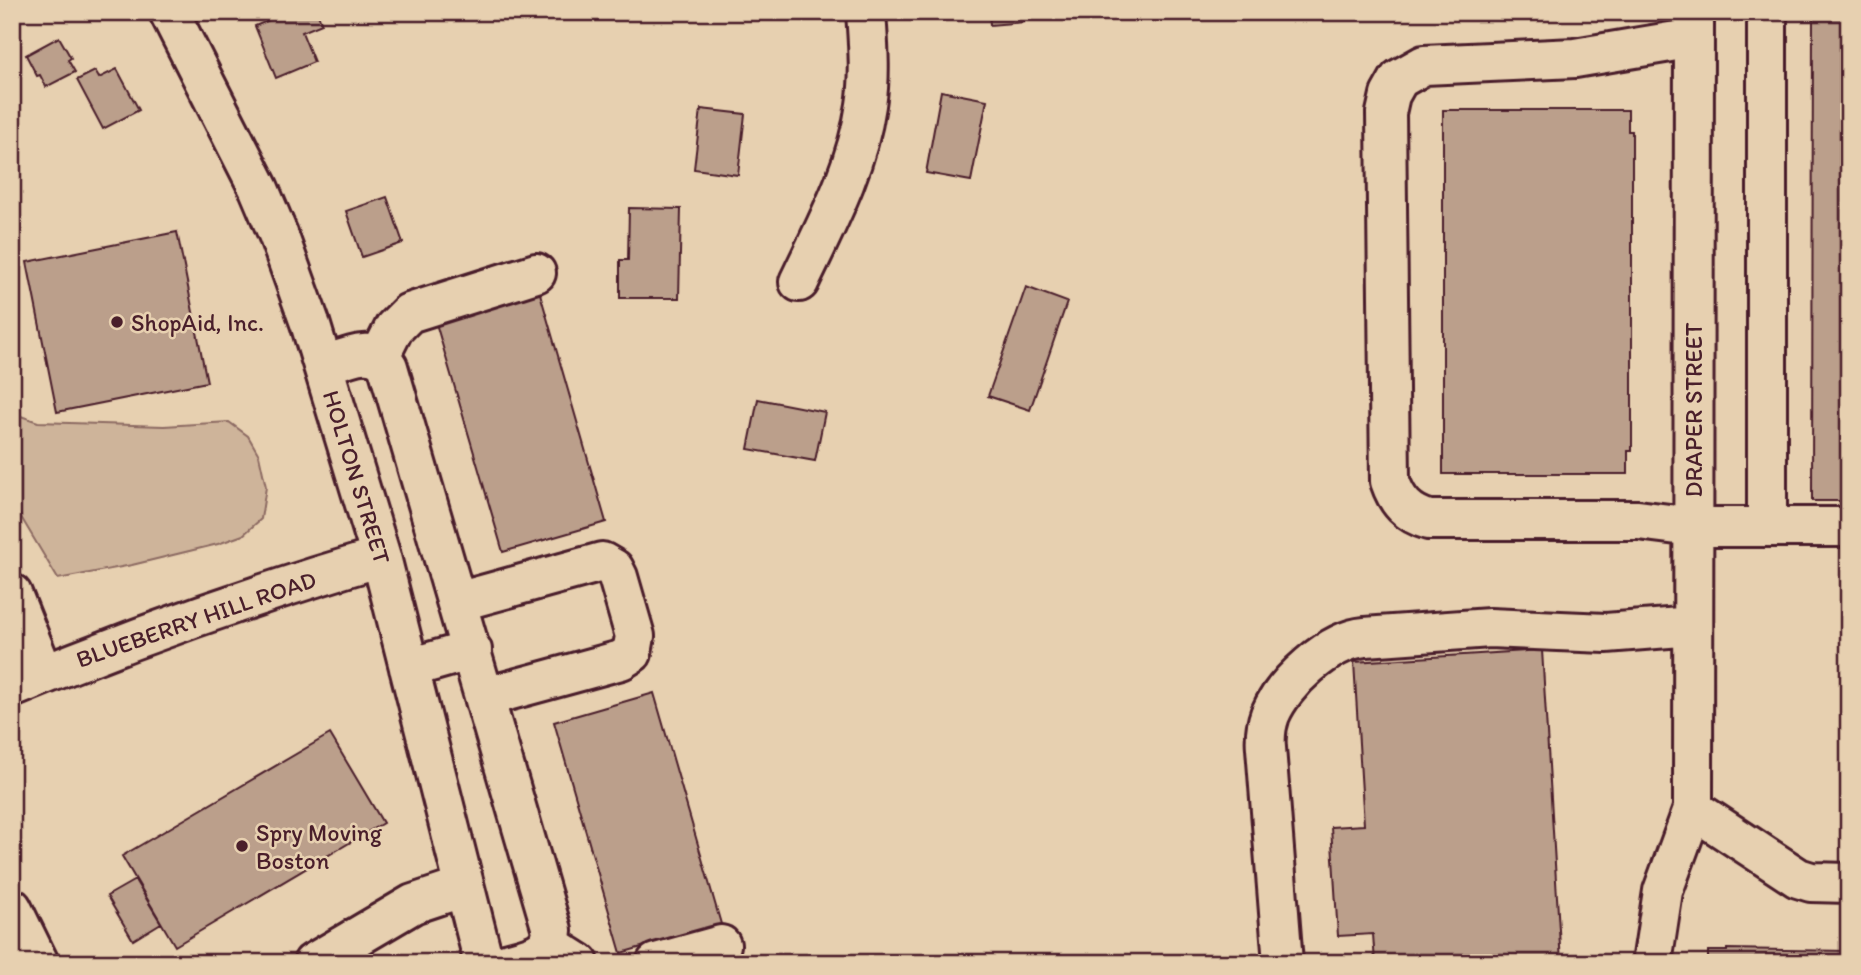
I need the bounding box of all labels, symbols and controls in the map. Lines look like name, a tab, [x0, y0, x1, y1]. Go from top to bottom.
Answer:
place label: ShopAid, Inc.	[131, 308, 264, 337]
marker: ShopAid, Inc.	[109, 314, 125, 330]
street label: DRAPER STREET	[1679, 322, 1708, 497]
street label: HOLTON STREET	[317, 387, 397, 568]
street label: BLUEBERRY HILL ROAD	[72, 564, 320, 674]
place label: Spry Moving Boston	[256, 818, 383, 875]
marker: Spry Moving Boston	[234, 838, 250, 854]

